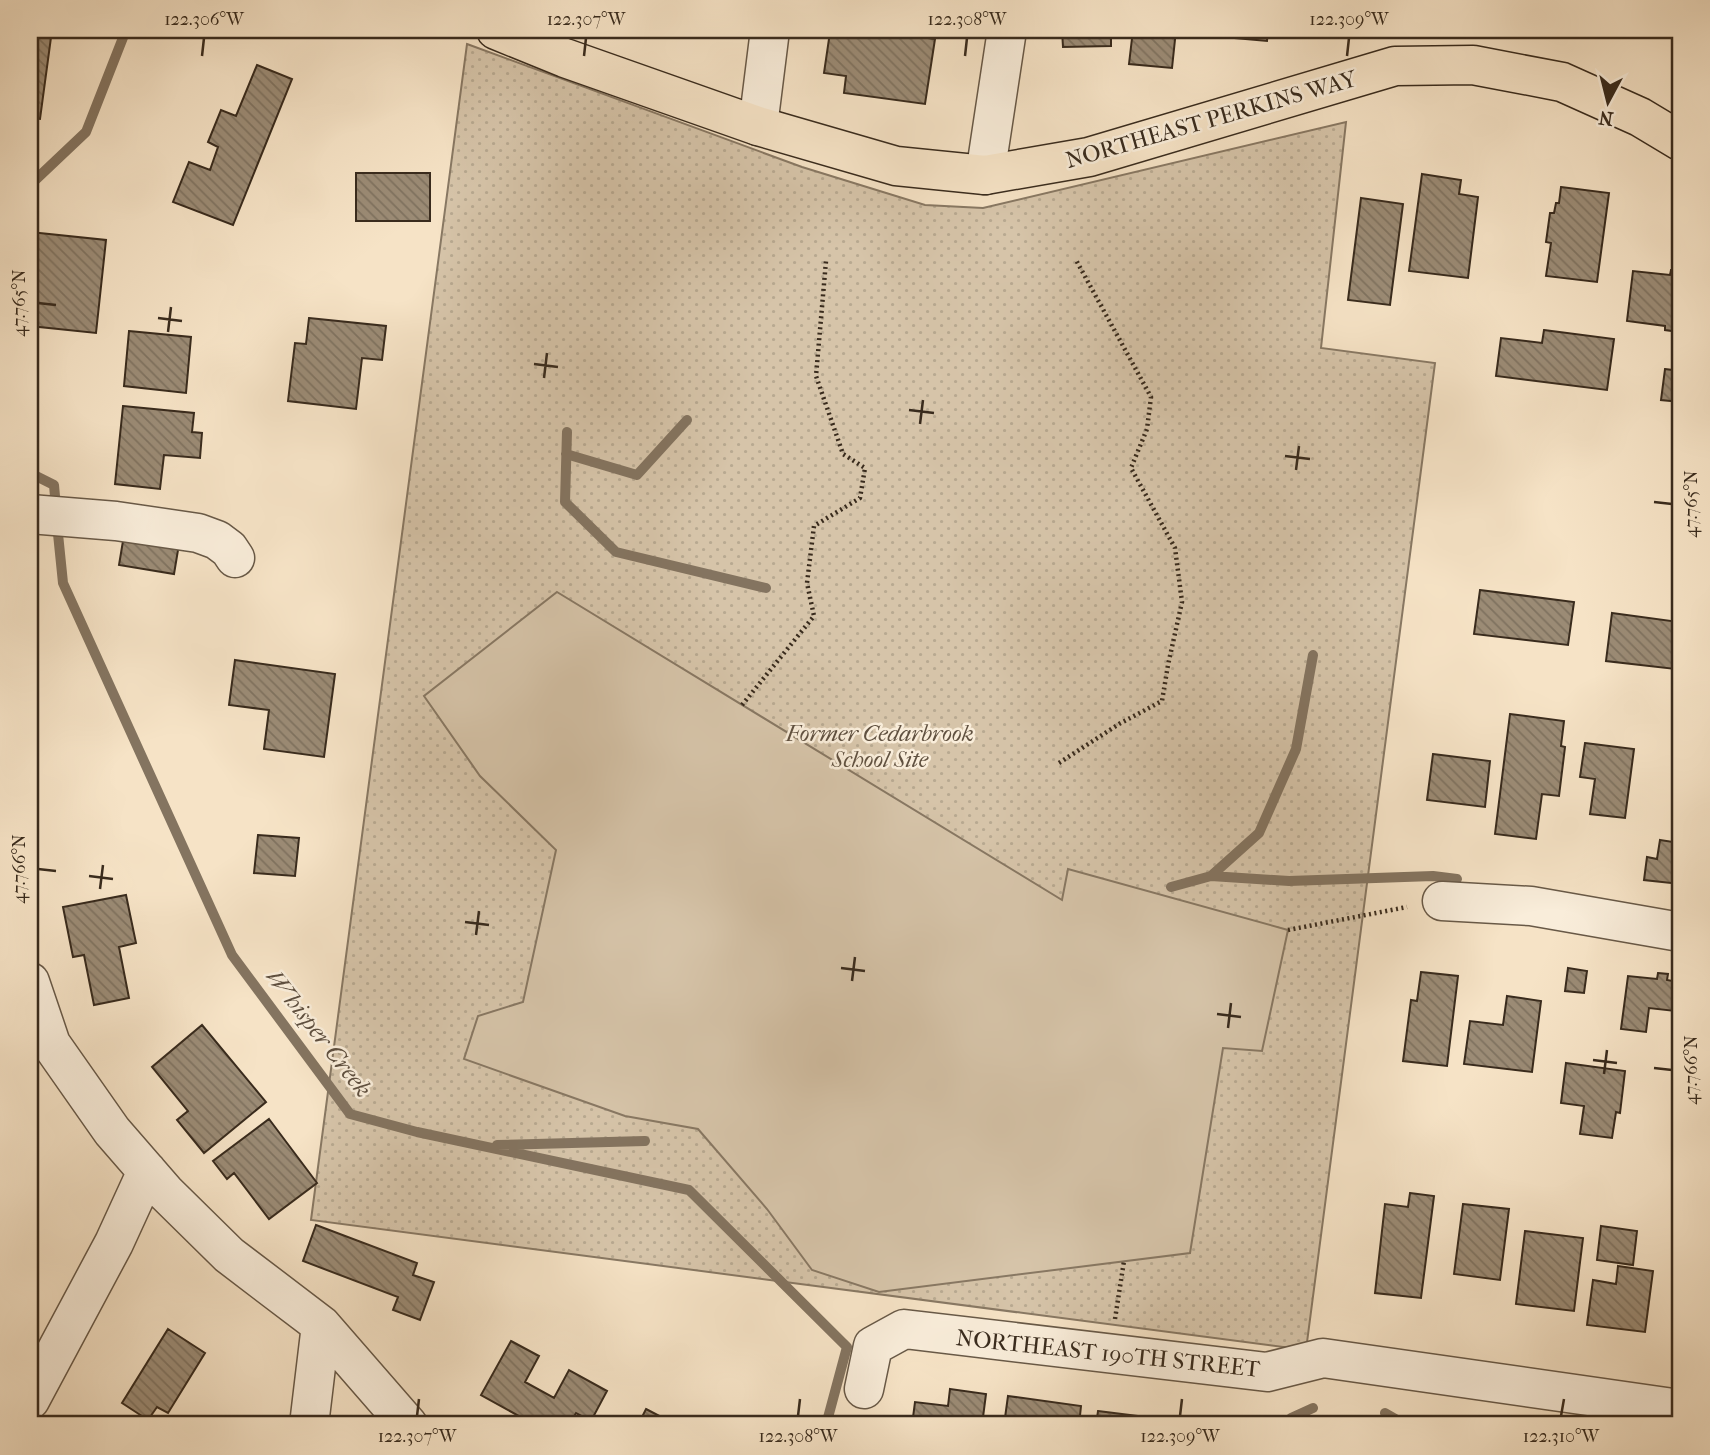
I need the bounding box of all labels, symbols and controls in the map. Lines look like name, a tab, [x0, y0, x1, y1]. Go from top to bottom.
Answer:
text: 122.306°W	[164, 9, 245, 30]
text: 122.307°W	[547, 9, 627, 30]
text: 122.308°W	[928, 9, 1008, 30]
text: 122.309°W	[1309, 9, 1390, 30]
street label: NORTHEAST PERKINS WAY	[1063, 65, 1361, 174]
north arrow	[1574, 66, 1644, 136]
text: N	[1597, 106, 1615, 130]
text: 47.765°N	[9, 269, 30, 337]
text: 47.765°N	[1681, 470, 1702, 538]
park label: Former Cedarbrook School Site	[785, 720, 974, 773]
text: 47.766°N	[9, 834, 30, 904]
water label: Whisper Creek	[260, 963, 378, 1103]
text: 47.766°N	[1681, 1035, 1702, 1105]
street label: NORTHEAST 190TH STREET	[955, 1324, 1262, 1383]
text: 122.307°W	[378, 1426, 458, 1447]
text: 122.308°W	[759, 1426, 839, 1447]
text: 122.309°W	[1140, 1426, 1221, 1447]
text: 122.310°W	[1523, 1426, 1600, 1447]

